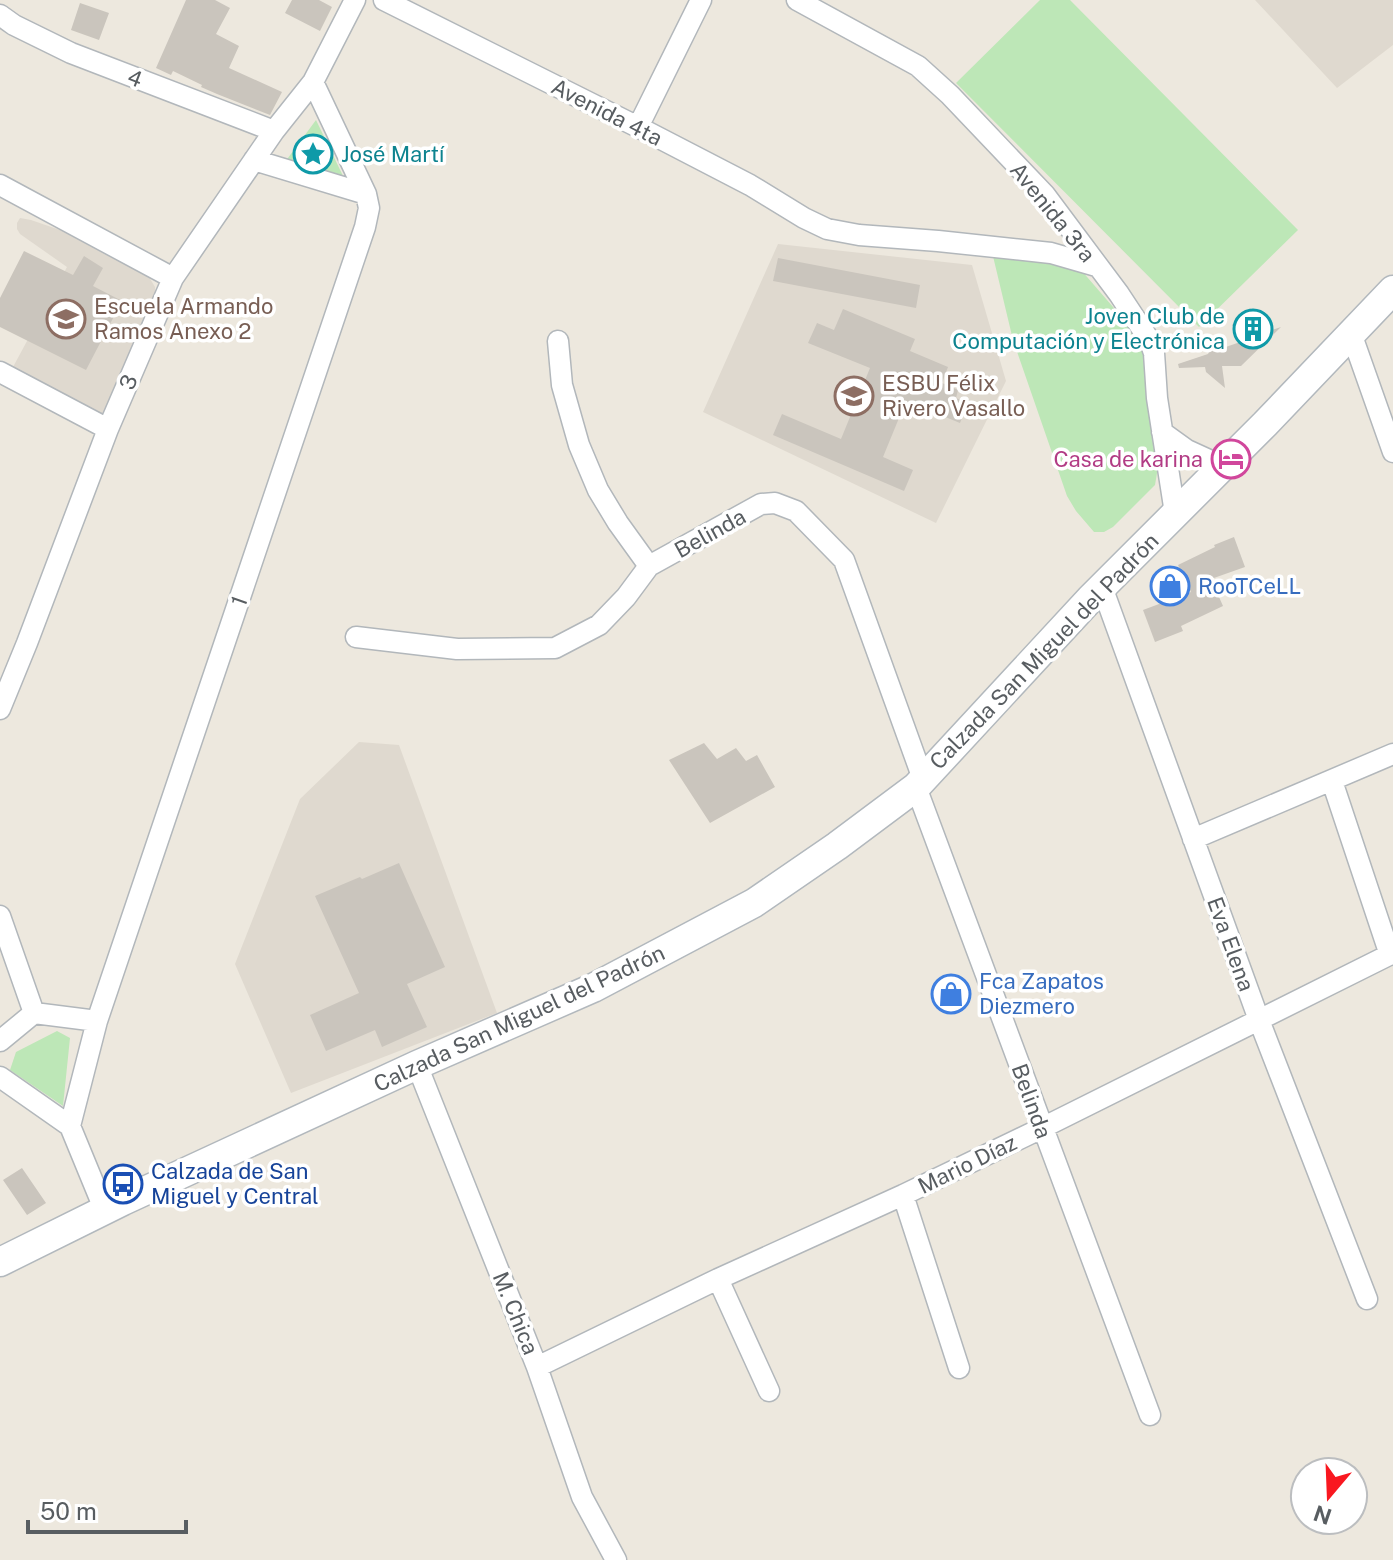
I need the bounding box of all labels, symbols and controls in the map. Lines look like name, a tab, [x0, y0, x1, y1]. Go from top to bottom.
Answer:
street label: 4	[124, 63, 146, 93]
street label: Avenida 4ta	[547, 73, 667, 151]
place icon: José Martí	[292, 133, 334, 175]
place label: José Martí	[341, 141, 445, 167]
street label: Avenida 3ra	[1005, 157, 1101, 267]
place label: Escuela Armando Ramos Anexo 2	[94, 293, 273, 344]
school or university icon: Escuela Armando Ramos Anexo 2	[45, 298, 87, 340]
place label: Joven Club de Computación y Electrónica	[952, 303, 1225, 354]
building icon: Joven Club de Computación y Electrónica	[1232, 308, 1274, 350]
place label: ESBU Félix Rivero Vasallo	[882, 370, 1025, 421]
street label: 3	[113, 371, 143, 393]
school or university icon: ESBU Félix Rivero Vasallo	[833, 375, 875, 417]
hotel icon: Casa de karina	[1210, 438, 1252, 480]
place label: Casa de karina	[1054, 446, 1203, 472]
street label: Belinda	[670, 503, 750, 563]
street label: Calzada San Miguel del Padrón	[924, 528, 1164, 774]
shop icon: RooTCeLL	[1149, 565, 1191, 607]
place label: RooTCeLL	[1198, 573, 1301, 599]
street label: 1	[225, 593, 253, 609]
street label: Eva Elena	[1202, 893, 1260, 995]
street label: Calzada San Miguel del Padrón	[369, 939, 669, 1097]
place label: Fca Zapatos Diezmero	[979, 968, 1104, 1019]
shop icon: Fca Zapatos Diezmero	[930, 973, 972, 1015]
street label: Belinda	[1007, 1060, 1057, 1142]
street label: Mario Díaz	[913, 1129, 1021, 1199]
place label: Calzada de San Miguel y Central	[151, 1158, 319, 1209]
bus stop icon: Calzada de San Miguel y Central	[102, 1163, 144, 1205]
street label: M. Chica	[488, 1268, 544, 1358]
north arrow	[1289, 1456, 1369, 1536]
scale bar	[28, 1484, 186, 1534]
text: 50 m	[40, 1497, 97, 1525]
text: N	[1310, 1500, 1335, 1530]

